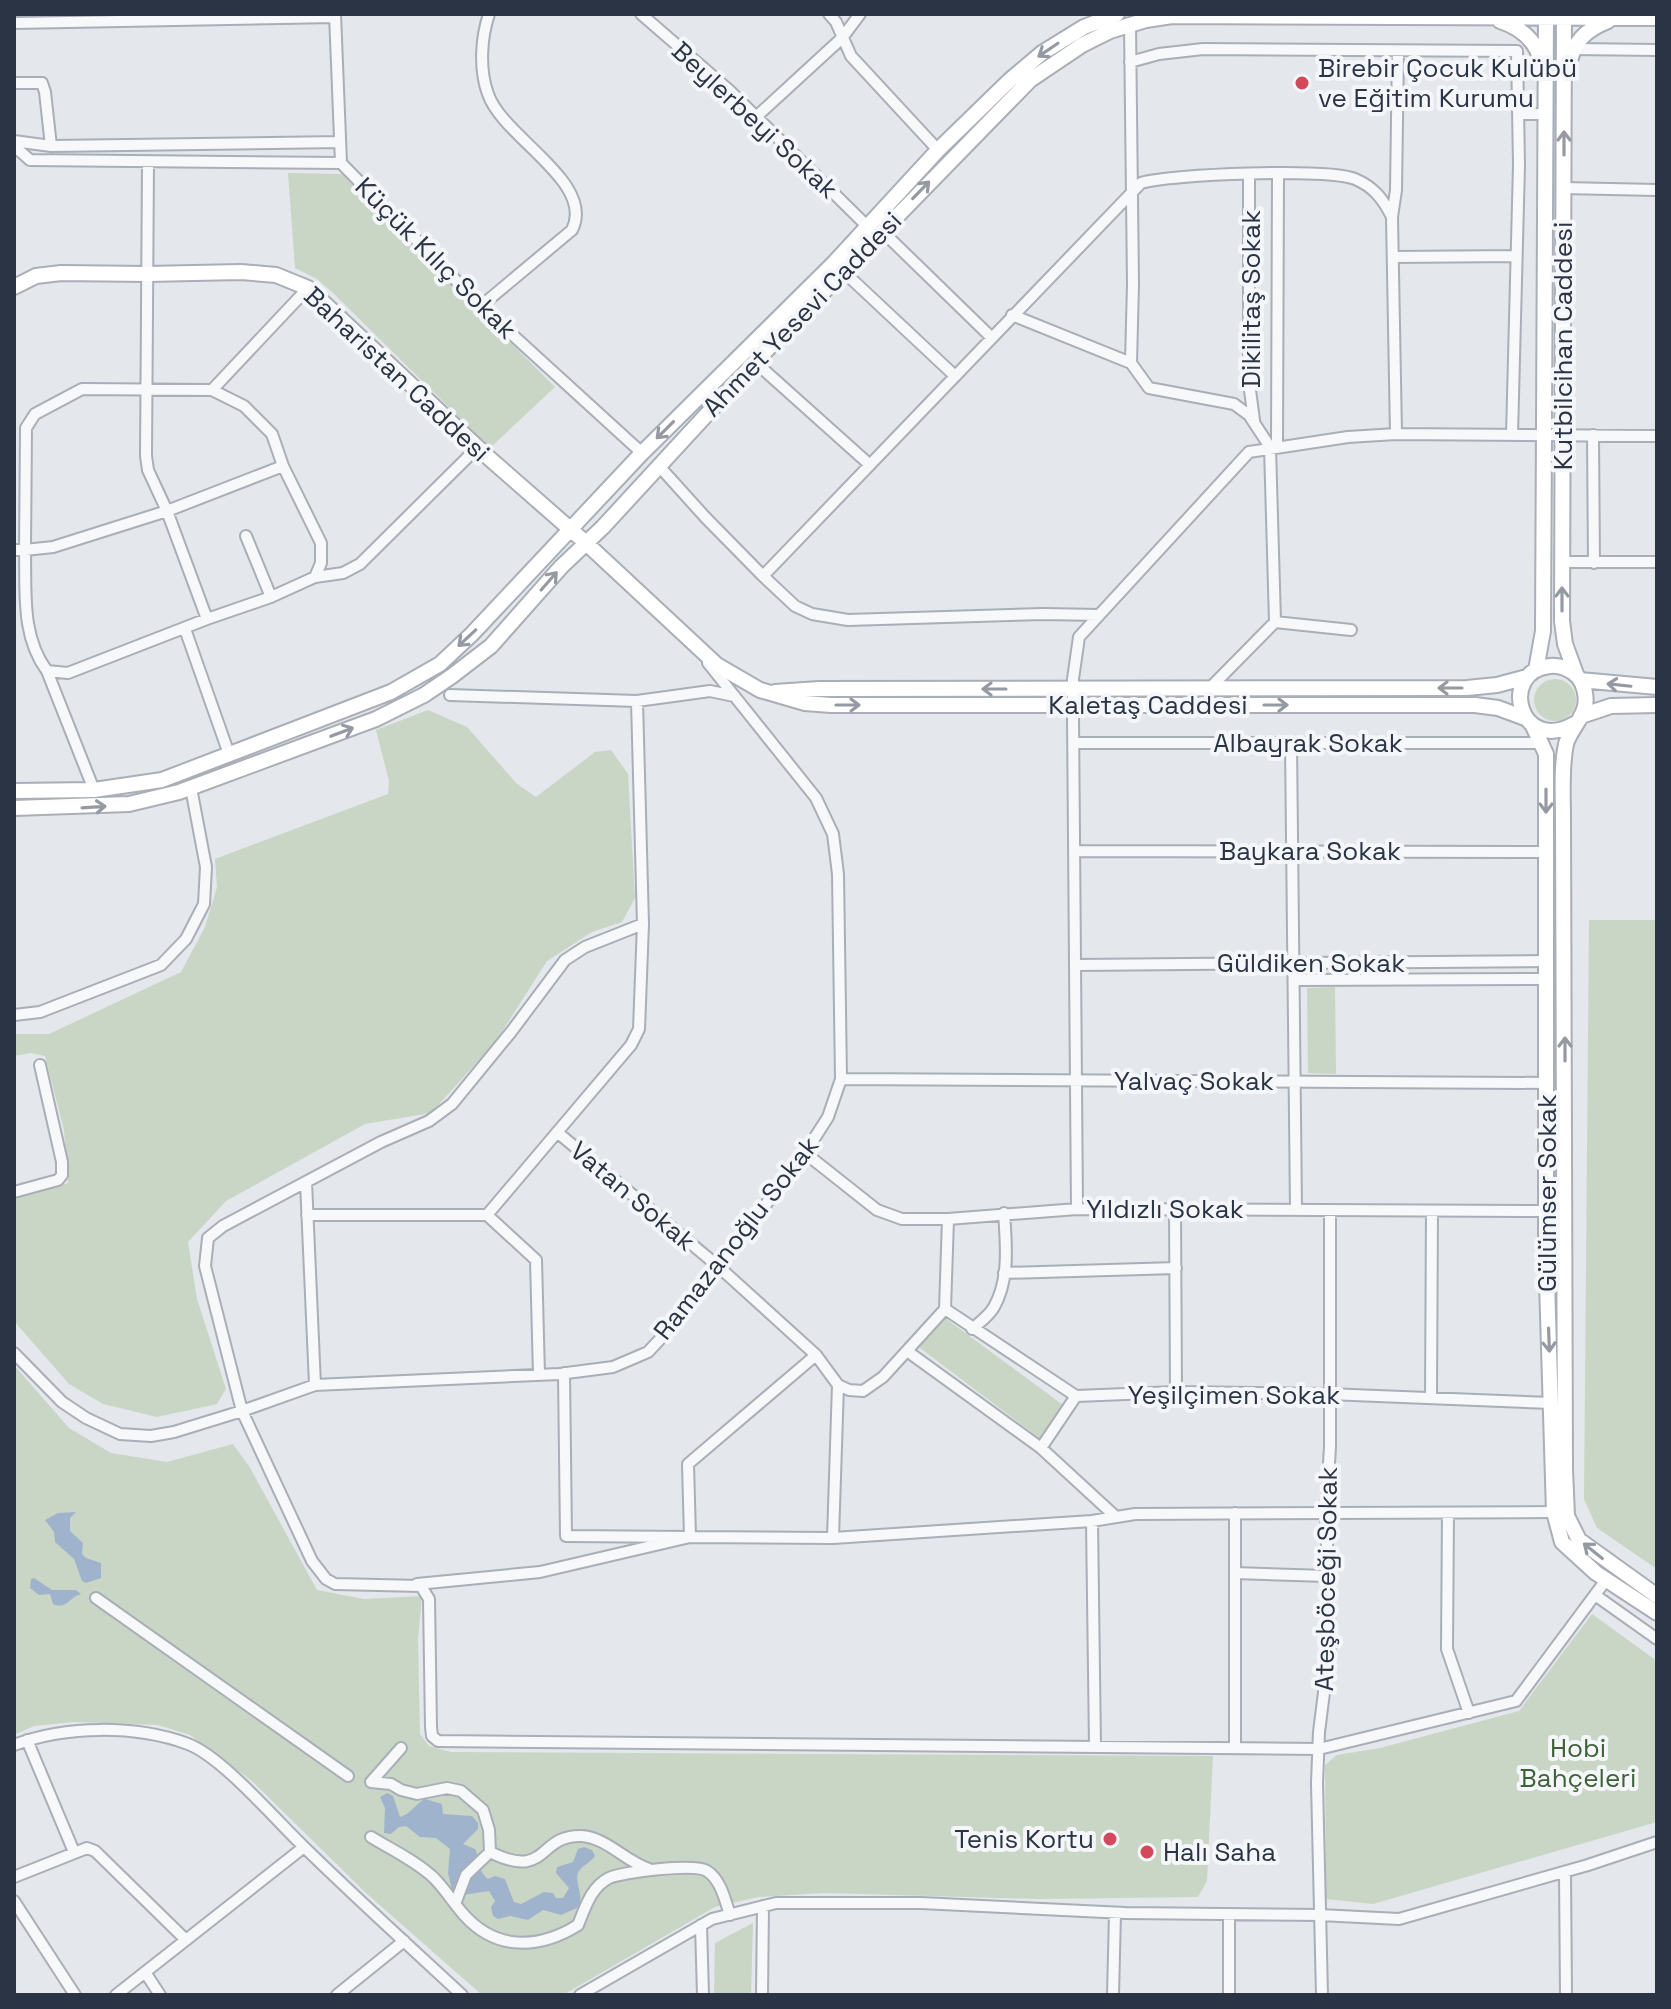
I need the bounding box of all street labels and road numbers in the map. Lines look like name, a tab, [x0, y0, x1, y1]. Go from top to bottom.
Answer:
street label: Beylerbeyi Sokak	[664, 34, 846, 206]
street label: Küçük Kılıç Sokak	[348, 170, 524, 346]
street label: Ahmet Yesevi Caddesi	[695, 204, 909, 424]
street label: Dikilitaş Sokak	[1234, 210, 1268, 388]
street label: Kutbilcihan Caddesi	[1546, 222, 1580, 470]
street label: Baharistan Caddesi	[297, 279, 497, 469]
street label: Kaletaş Caddesi	[1048, 688, 1248, 722]
street label: Albayrak Sokak	[1213, 726, 1403, 760]
street label: Baykara Sokak	[1219, 834, 1401, 868]
street label: Güldiken Sokak	[1217, 946, 1405, 980]
street label: Yalvaç Sokak	[1114, 1064, 1274, 1098]
street label: Gülümser Sokak	[1530, 1094, 1564, 1292]
street label: Ramazanoğlu Sokak	[646, 1129, 826, 1347]
street label: Vatan Sokak	[563, 1134, 703, 1258]
street label: Yıldızlı Sokak	[1086, 1192, 1244, 1226]
street label: Yeşilçimen Sokak	[1128, 1378, 1340, 1412]
street label: Ateşböceği Sokak	[1307, 1466, 1345, 1692]

